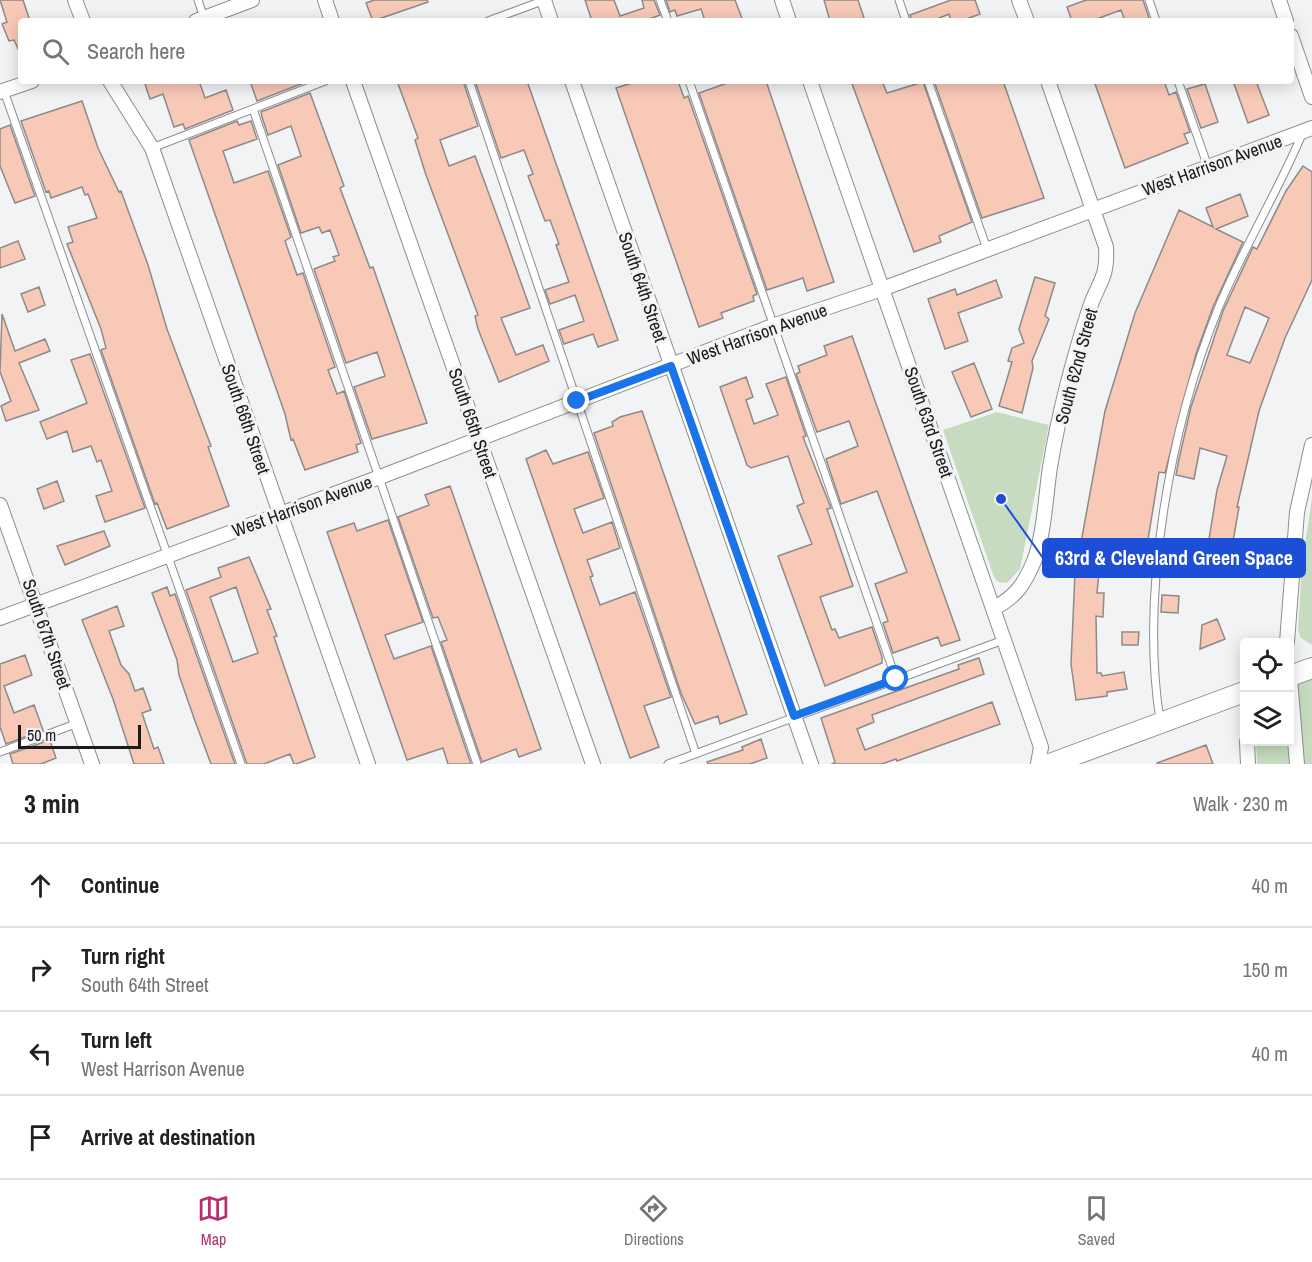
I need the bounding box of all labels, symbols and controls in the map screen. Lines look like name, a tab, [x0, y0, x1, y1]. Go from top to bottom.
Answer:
search box	[18, 18, 1294, 84]
icon: search	[39, 35, 72, 68]
text: Search here	[87, 36, 185, 66]
street label: West Harrison Avenue	[1139, 128, 1285, 202]
street label: South 64th Street	[612, 229, 674, 345]
street label: West Harrison Avenue	[684, 297, 830, 371]
street label: South 62nd Street	[1049, 305, 1103, 427]
street label: South 66th Street	[215, 361, 277, 477]
street label: South 63rd Street	[898, 363, 960, 481]
street label: South 65th Street	[442, 365, 504, 481]
route end	[563, 387, 589, 413]
street label: West Harrison Avenue	[229, 469, 375, 543]
callout: 63rd & Cleveland Green Space	[1043, 539, 1305, 577]
text: 63rd & Cleveland Green Space	[1055, 544, 1293, 571]
street label: South 67th Street	[16, 576, 78, 692]
map controls	[1240, 638, 1294, 746]
button: locate	[1240, 638, 1294, 692]
route start	[882, 665, 908, 691]
button: layers	[1240, 692, 1294, 746]
scale bar	[18, 722, 141, 750]
text: 50 m	[27, 724, 56, 746]
text: 3 min	[24, 786, 80, 821]
text: Walk · 230 m	[1193, 790, 1288, 817]
icon: ahead	[24, 869, 57, 902]
text: Continue	[81, 870, 159, 900]
text: 40 m	[1252, 872, 1288, 899]
text: Turn right	[81, 941, 165, 971]
icon: right	[24, 953, 57, 986]
text: 150 m	[1242, 956, 1288, 983]
text: South 64th Street	[81, 971, 209, 998]
text: Turn left	[81, 1025, 152, 1055]
icon: left	[24, 1037, 57, 1070]
text: 40 m	[1252, 1040, 1288, 1067]
text: West Harrison Avenue	[81, 1055, 245, 1082]
icon: arrive	[24, 1121, 57, 1154]
text: Arrive at destination	[81, 1122, 255, 1152]
tab: Map	[197, 1192, 230, 1250]
tab: Directions	[624, 1192, 684, 1250]
tab: Saved	[1078, 1192, 1115, 1250]

